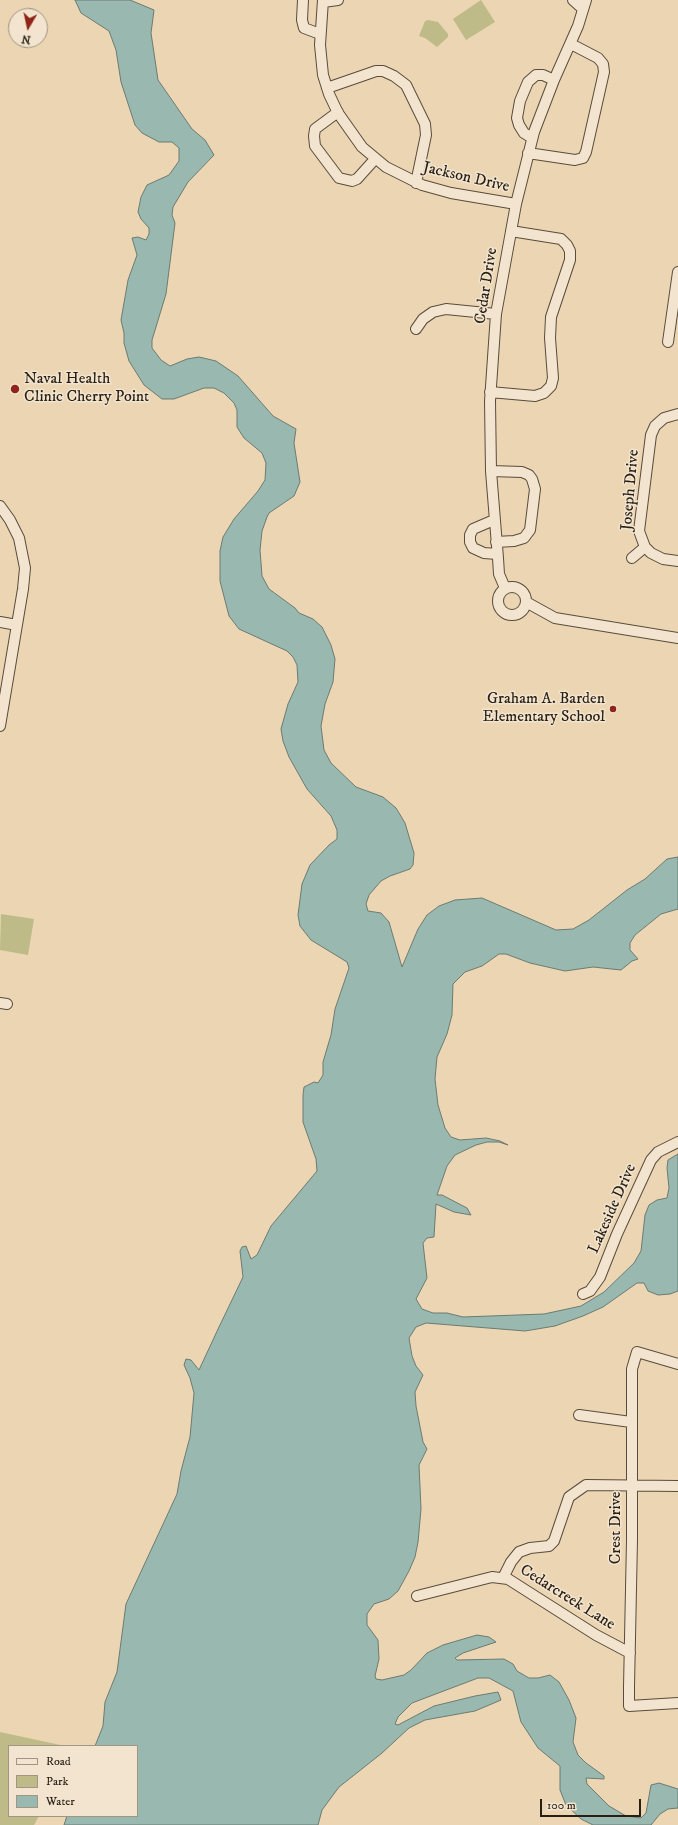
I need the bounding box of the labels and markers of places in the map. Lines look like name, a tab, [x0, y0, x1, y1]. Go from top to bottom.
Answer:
place label: Naval Health Clinic Cherry Point	[24, 370, 149, 408]
marker: Naval Health Clinic Cherry Point	[9, 383, 21, 395]
place label: Graham A. Barden Elementary School	[483, 690, 605, 728]
marker: Graham A. Barden Elementary School	[608, 704, 618, 714]

